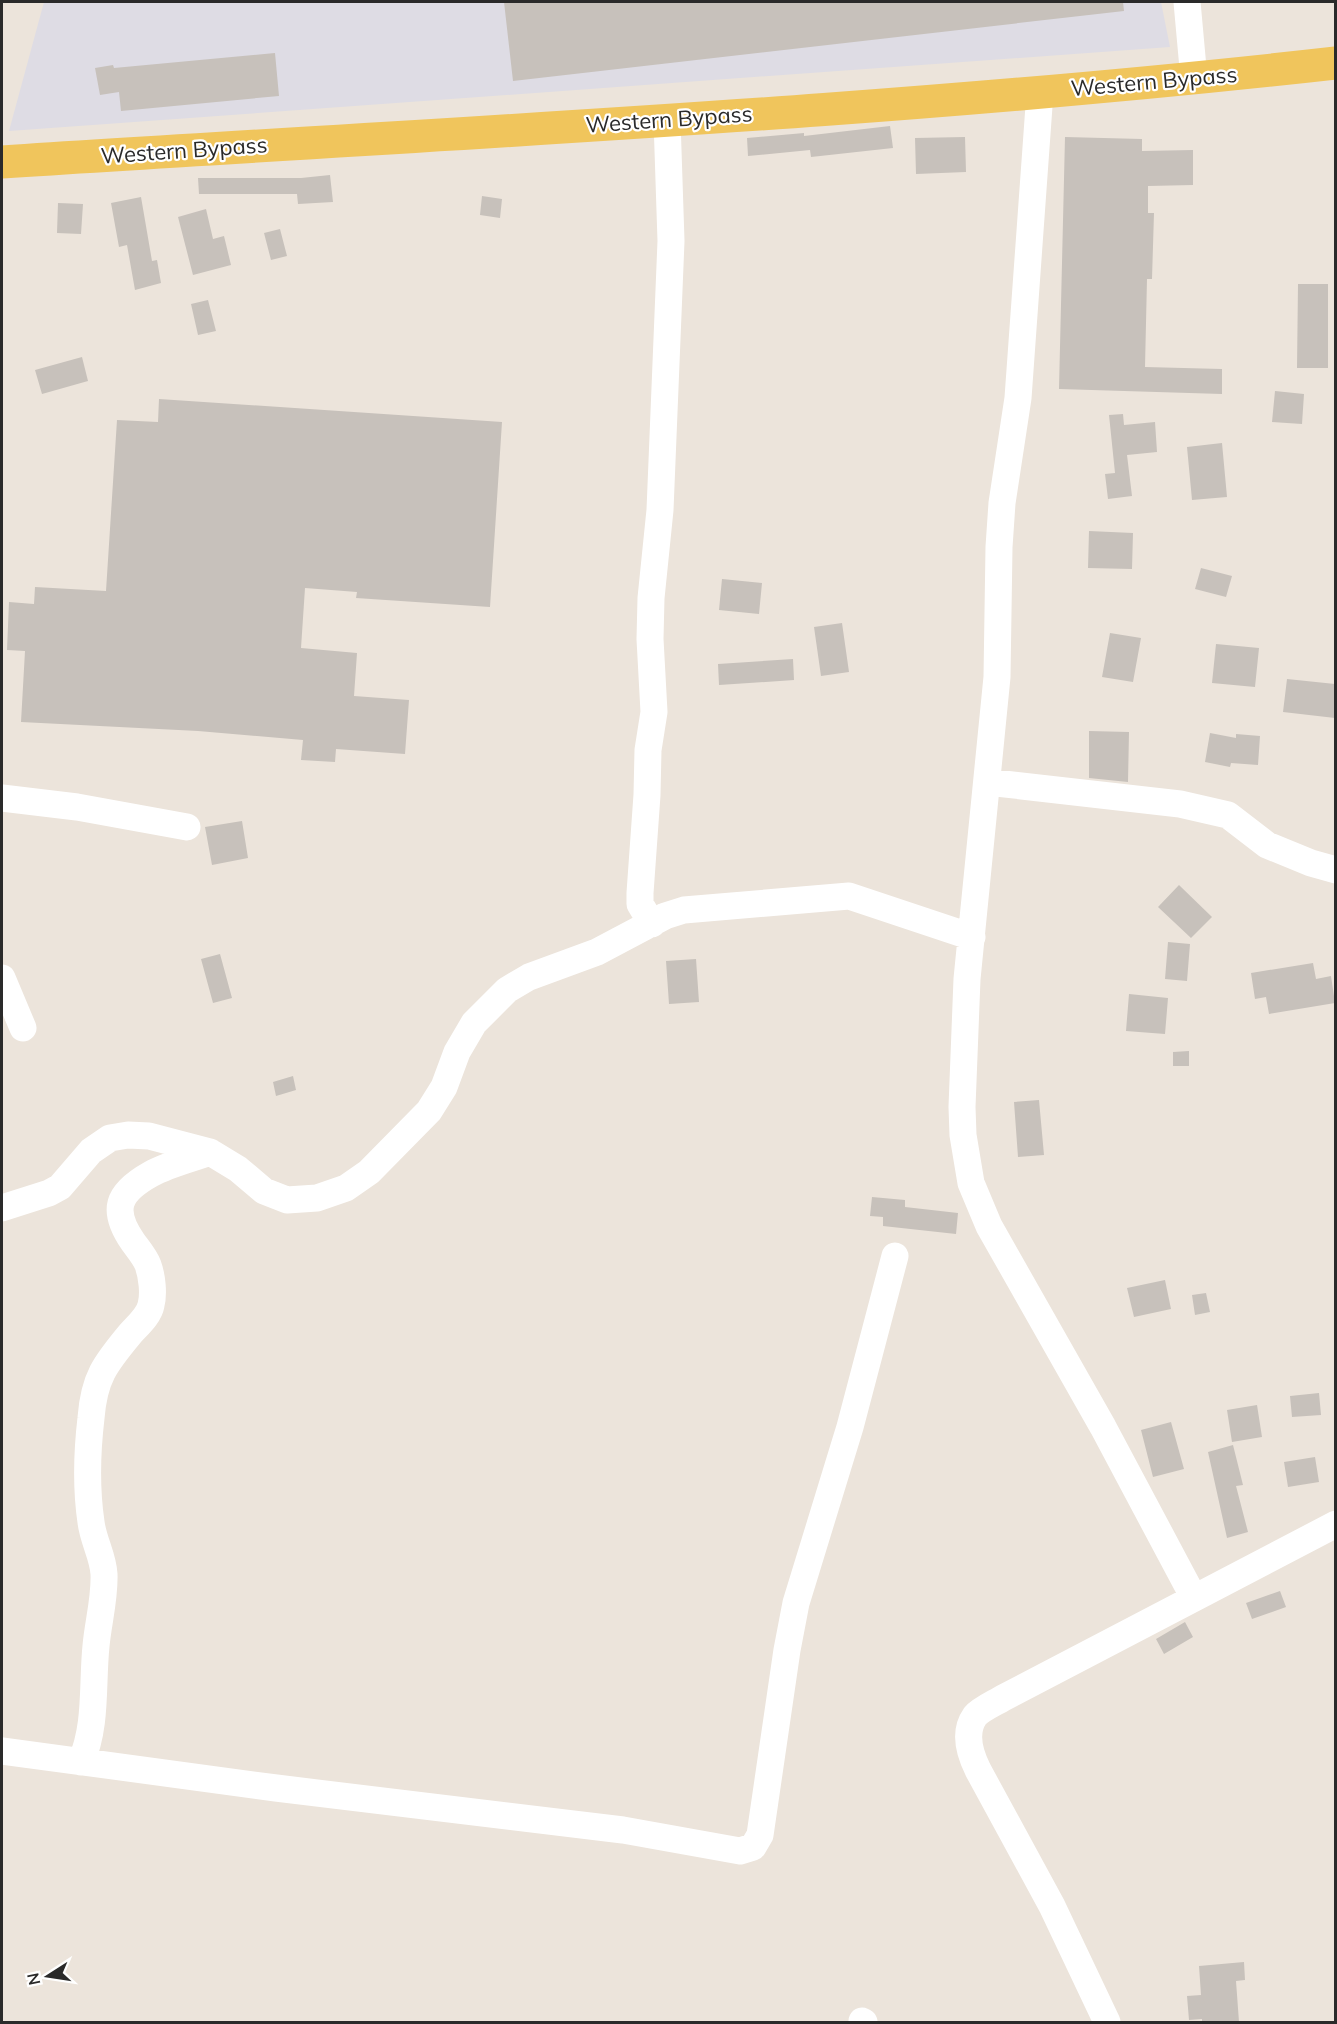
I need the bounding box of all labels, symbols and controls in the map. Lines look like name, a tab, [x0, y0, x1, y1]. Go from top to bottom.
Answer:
street label: Western Bypass	[1070, 60, 1238, 102]
street label: Western Bypass	[585, 99, 753, 139]
street label: Western Bypass	[100, 130, 268, 170]
north arrow	[18, 1946, 78, 2006]
text: N	[22, 1971, 44, 1987]

